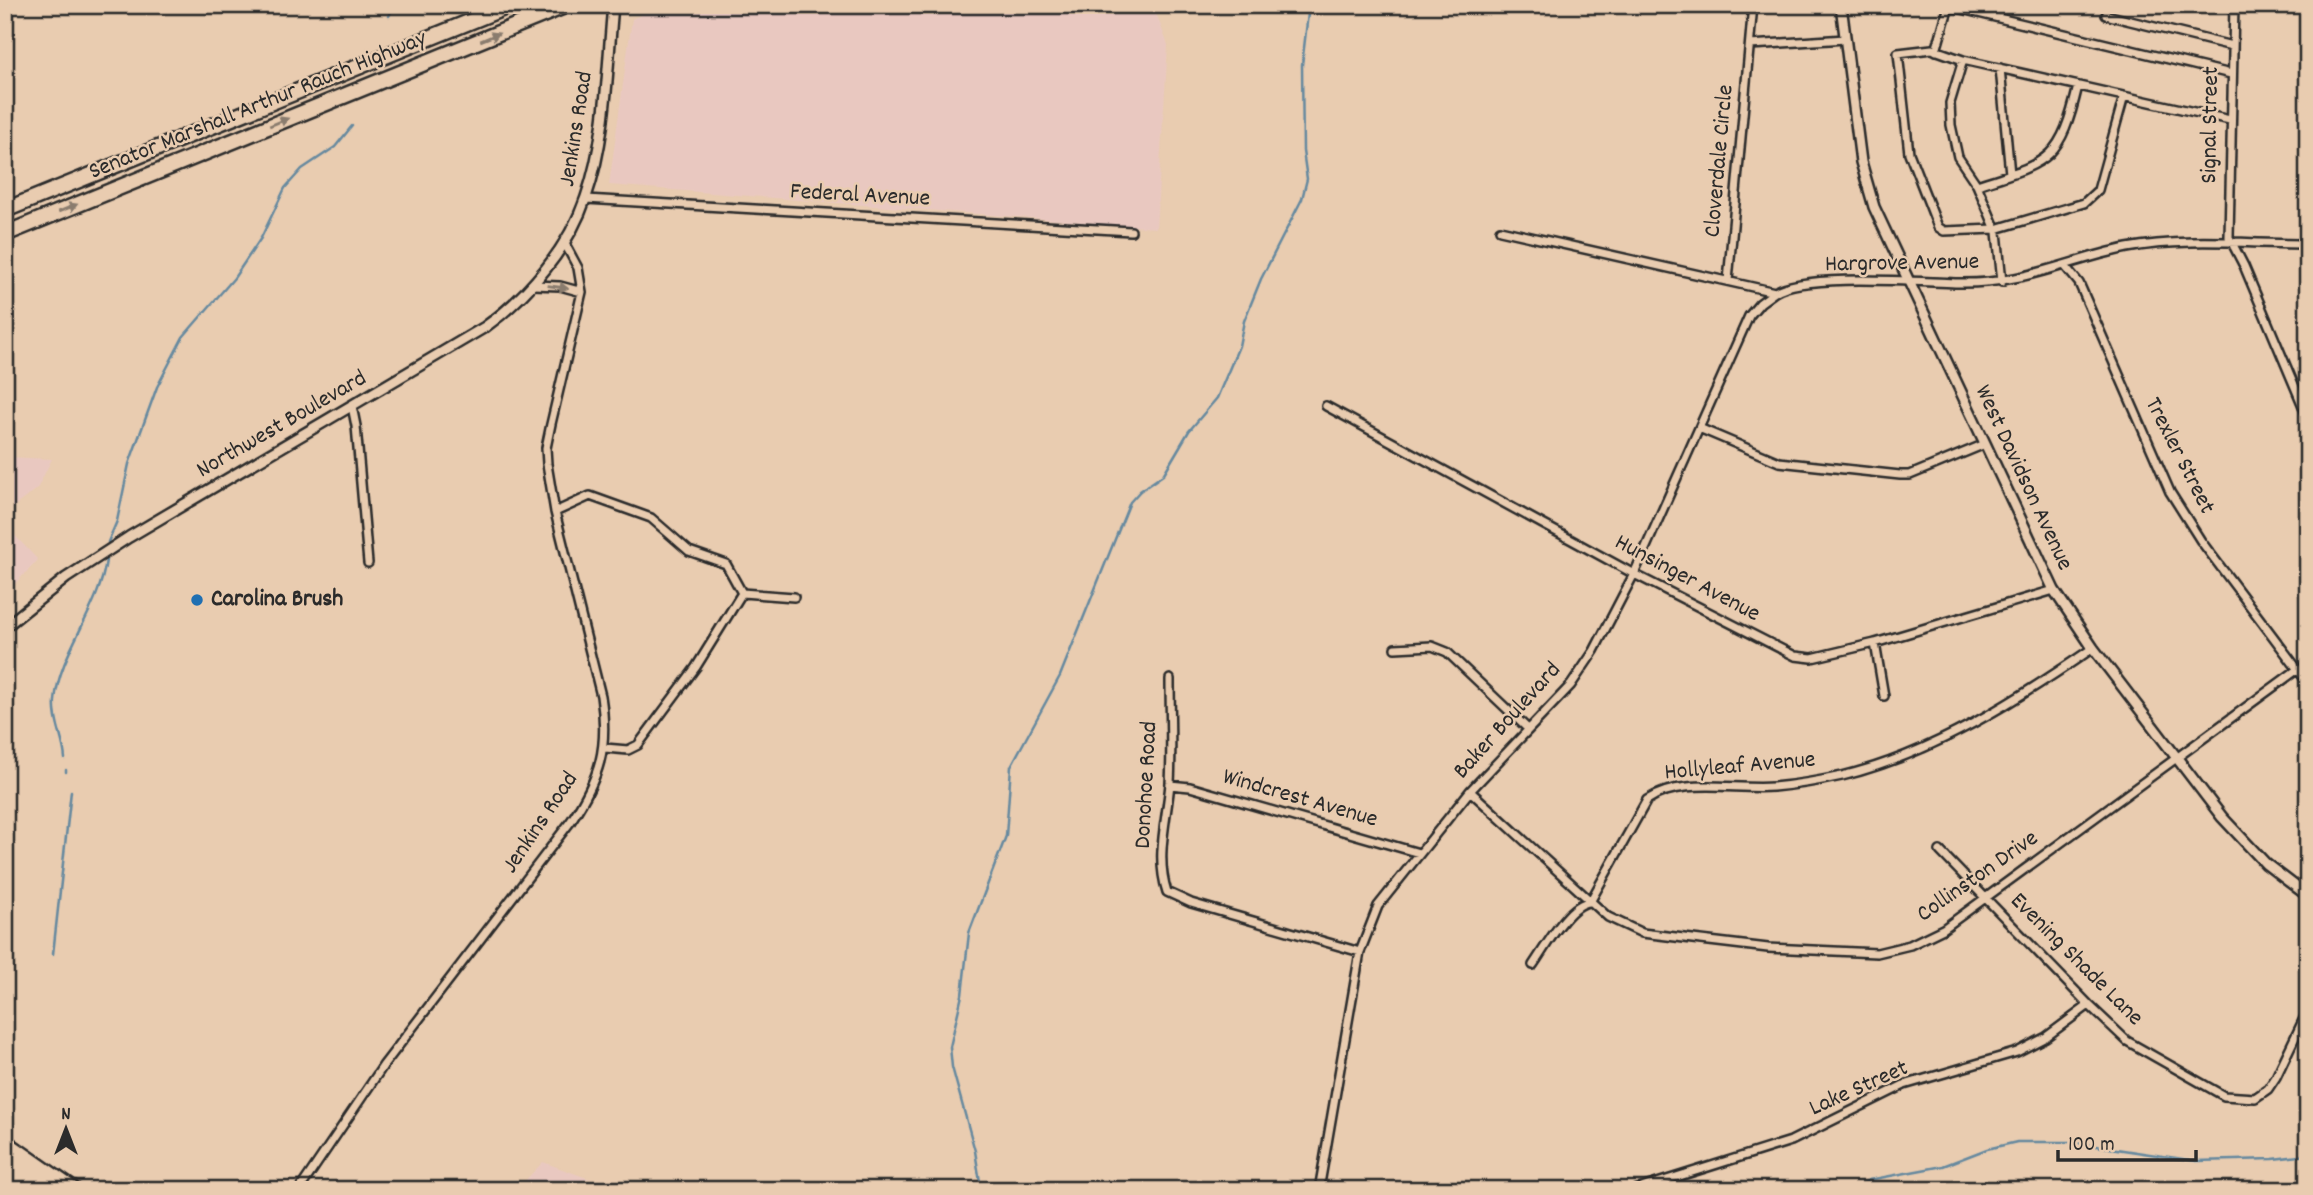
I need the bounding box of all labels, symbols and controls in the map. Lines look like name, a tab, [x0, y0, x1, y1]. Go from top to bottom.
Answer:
street label: Senator Marshall Arthur Rauch Highway	[84, 22, 433, 189]
one-way arrow	[480, 31, 501, 42]
street label: Signal Street	[2193, 66, 2229, 184]
street label: Jenkins Road	[551, 69, 603, 189]
street label: Cloverdale Circle	[1696, 83, 1744, 239]
one-way arrow	[269, 117, 290, 128]
street label: Federal Avenue	[789, 175, 931, 217]
one-way arrow	[58, 202, 79, 213]
street label: Hargrove Avenue	[1825, 246, 1979, 282]
one-way arrow	[547, 282, 569, 293]
street label: Northwest Boulevard	[190, 362, 374, 488]
street label: West Davidson Avenue	[1965, 380, 2081, 576]
street label: Trexler Street	[2135, 392, 2223, 520]
street label: Hunsinger Avenue	[1608, 526, 1766, 632]
place label: Carolina Brush	[211, 583, 343, 617]
marker: Carolina Brush	[189, 592, 205, 608]
street label: Baker Boulevard	[1446, 655, 1570, 787]
street label: Donohoe Road	[1127, 720, 1167, 850]
street label: Hollyleaf Avenue	[1663, 743, 1817, 791]
street label: Windcrest Avenue	[1219, 761, 1381, 837]
street label: Jenkins Road	[494, 765, 588, 881]
street label: Collinston Drive	[1910, 822, 2046, 932]
street label: Evening Shade Lane	[2001, 885, 2151, 1035]
street label: Lake Street	[1804, 1052, 1914, 1126]
north arrow	[32, 1094, 102, 1164]
text: N	[61, 1102, 71, 1129]
scale bar	[2058, 1118, 2196, 1162]
text: 100 m	[2068, 1131, 2115, 1161]

